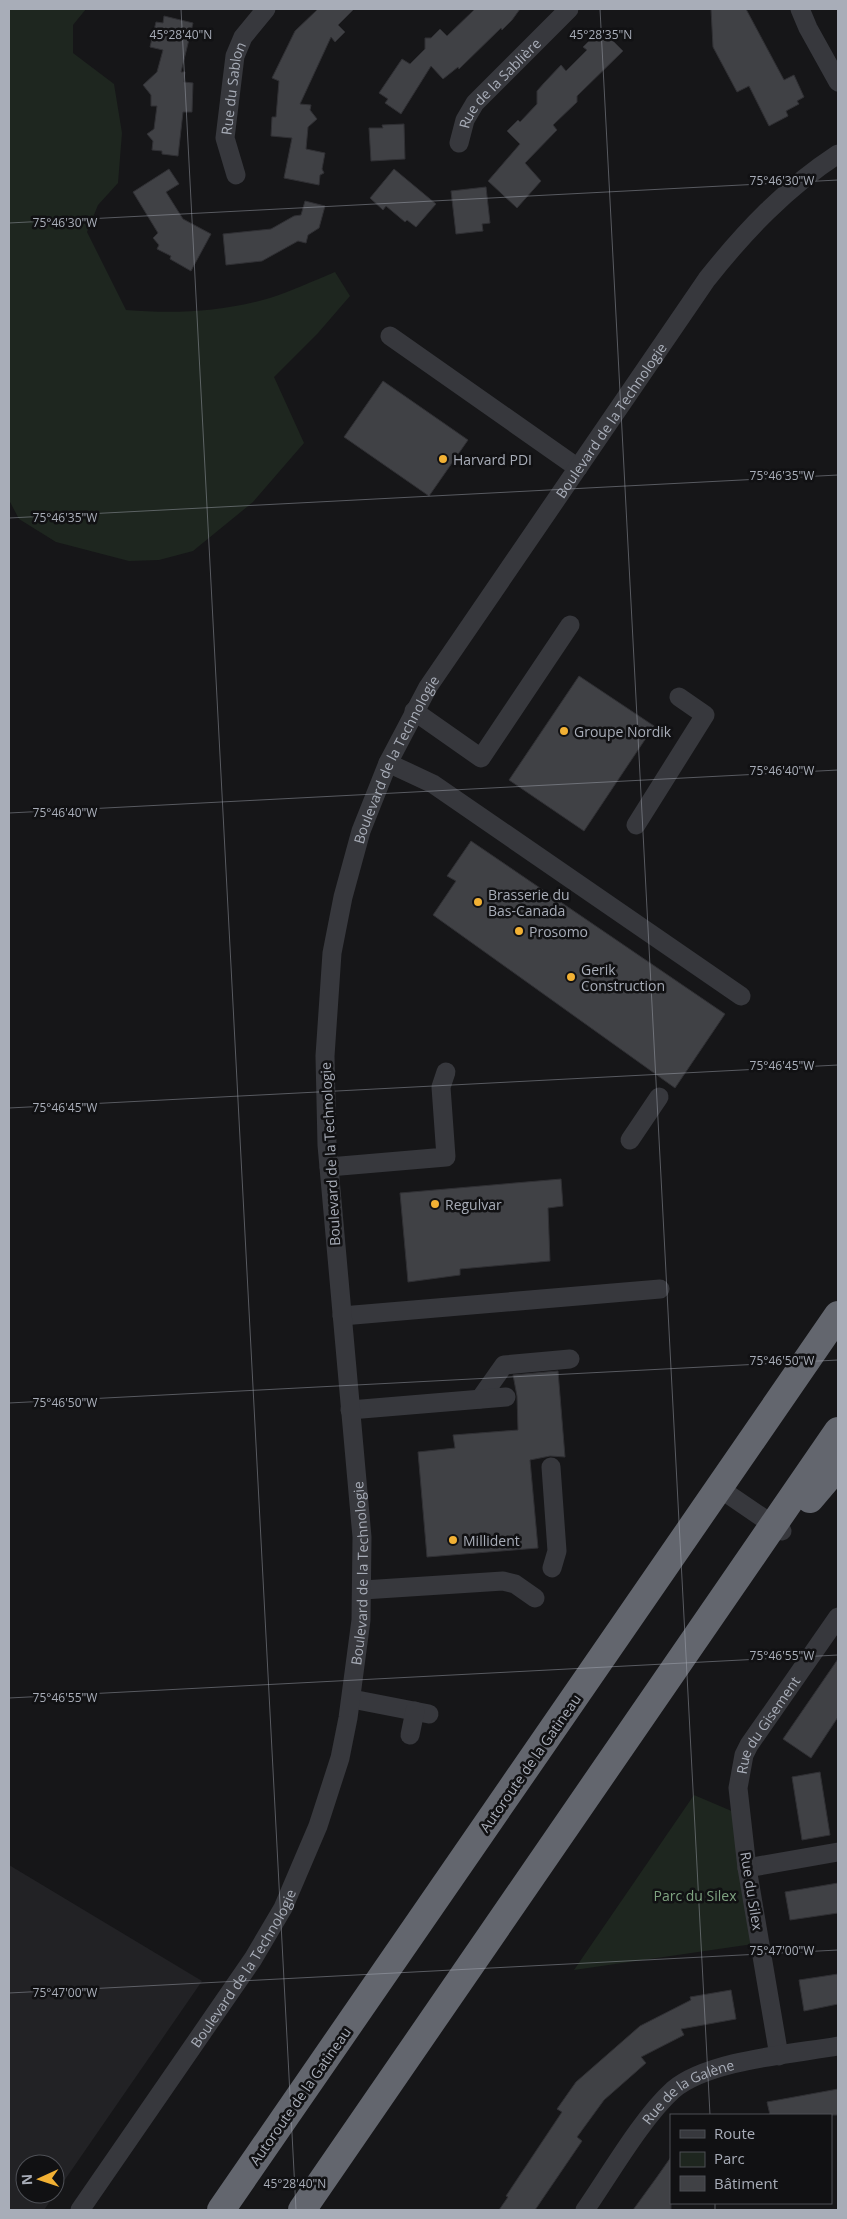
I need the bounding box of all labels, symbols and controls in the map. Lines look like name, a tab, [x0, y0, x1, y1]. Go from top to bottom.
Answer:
text: 45°28'40"N	[150, 26, 212, 43]
text: 45°28'35"N	[570, 26, 632, 43]
street label: Rue de la Sablière	[454, 33, 545, 130]
street label: Rue du Sablon	[216, 39, 250, 136]
text: 75°46'30"W	[750, 172, 814, 189]
text: 75°46'30"W	[33, 214, 97, 231]
street label: Boulevard de la Technologie	[551, 339, 670, 501]
place label: Harvard PDI	[453, 450, 532, 469]
marker: Harvard PDI	[437, 453, 449, 465]
text: 75°46'35"W	[750, 467, 814, 484]
text: 75°46'35"W	[33, 509, 97, 526]
street label: Boulevard de la Technologie	[348, 671, 443, 846]
place label: Groupe Nordik	[574, 722, 672, 741]
marker: Groupe Nordik	[558, 725, 570, 737]
text: 75°46'40"W	[750, 762, 814, 779]
text: 75°46'40"W	[33, 804, 97, 821]
place label: Brasserie du Bas-Canada	[488, 885, 570, 920]
marker: Brasserie du Bas-Canada	[472, 896, 484, 908]
place label: Prosomo	[529, 922, 588, 941]
marker: Prosomo	[513, 925, 525, 937]
place label: Gerik Construction	[581, 960, 665, 995]
marker: Gerik Construction	[565, 971, 577, 983]
text: 75°46'45"W	[750, 1057, 814, 1074]
street label: Boulevard de la Technologie	[316, 1062, 344, 1246]
text: 75°46'45"W	[33, 1099, 97, 1116]
place label: Regulvar	[445, 1195, 502, 1214]
marker: Regulvar	[429, 1198, 441, 1210]
text: 75°46'50"W	[750, 1352, 814, 1369]
text: 75°46'50"W	[33, 1394, 97, 1411]
street label: Boulevard de la Technologie	[346, 1480, 372, 1666]
place label: Millident	[463, 1531, 520, 1550]
marker: Millident	[447, 1534, 459, 1546]
text: 75°46'55"W	[750, 1647, 814, 1664]
street label: Rue du Gisement	[731, 1672, 804, 1775]
text: 75°46'55"W	[33, 1689, 97, 1706]
street label: Autoroute de la Gatineau	[475, 1690, 585, 1836]
street label: Rue du Silex	[736, 1850, 768, 1932]
street label: Boulevard de la Technologie	[186, 1886, 300, 2051]
park label: Parc du Silex	[654, 1886, 737, 1905]
text: 75°47'00"W	[750, 1942, 814, 1959]
text: 75°47'00"W	[33, 1984, 97, 2001]
street label: Autoroute de la Gatineau	[245, 2023, 355, 2169]
street label: Rue de la Galène	[637, 2054, 736, 2128]
legend	[670, 2114, 832, 2204]
text: Route	[714, 2123, 755, 2143]
text: Parc	[714, 2148, 745, 2168]
north arrow	[15, 2154, 65, 2204]
text: Bâtiment	[714, 2173, 778, 2193]
text: N	[17, 2174, 36, 2186]
text: 45°28'40"N	[264, 2175, 326, 2192]

